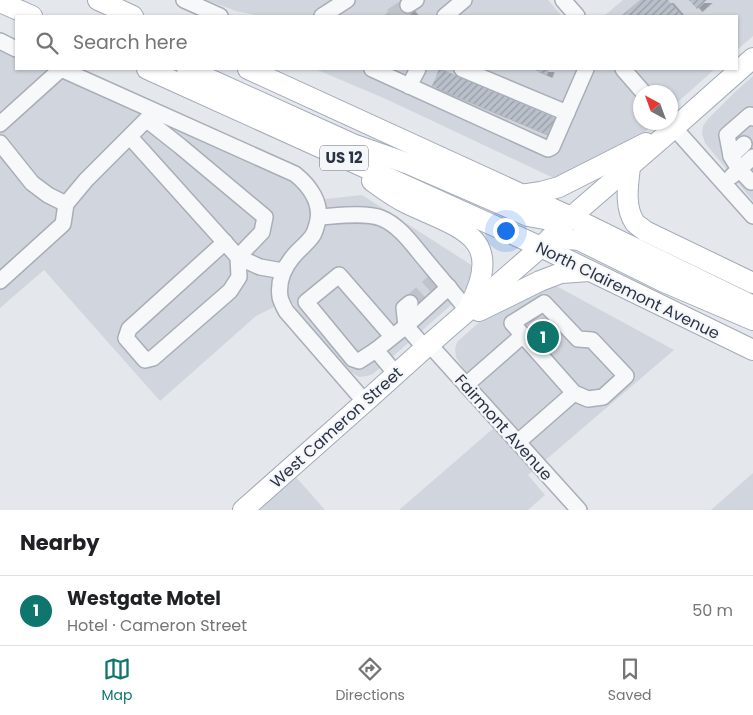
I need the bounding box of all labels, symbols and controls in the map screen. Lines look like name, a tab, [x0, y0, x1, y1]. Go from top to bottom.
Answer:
search box	[15, 15, 738, 70]
icon: search	[33, 29, 61, 57]
text: Search here	[73, 29, 187, 56]
north arrow	[633, 85, 678, 130]
road number: US 12	[320, 146, 368, 170]
your location	[493, 218, 519, 244]
street label: North Clairemont Avenue	[532, 236, 724, 345]
pin: 1	[527, 318, 559, 356]
street label: West Cameron Street	[265, 361, 408, 493]
street label: Fairmont Avenue	[450, 369, 558, 486]
text: Nearby	[20, 528, 100, 557]
text: Westgate Motel	[67, 585, 221, 612]
text: 1	[33, 599, 39, 622]
text: 50 m	[692, 599, 733, 622]
text: Hotel · Cameron Street	[67, 614, 247, 637]
tab: Map	[101, 655, 132, 706]
tab: Directions	[335, 655, 405, 706]
tab: Saved	[608, 655, 652, 706]

